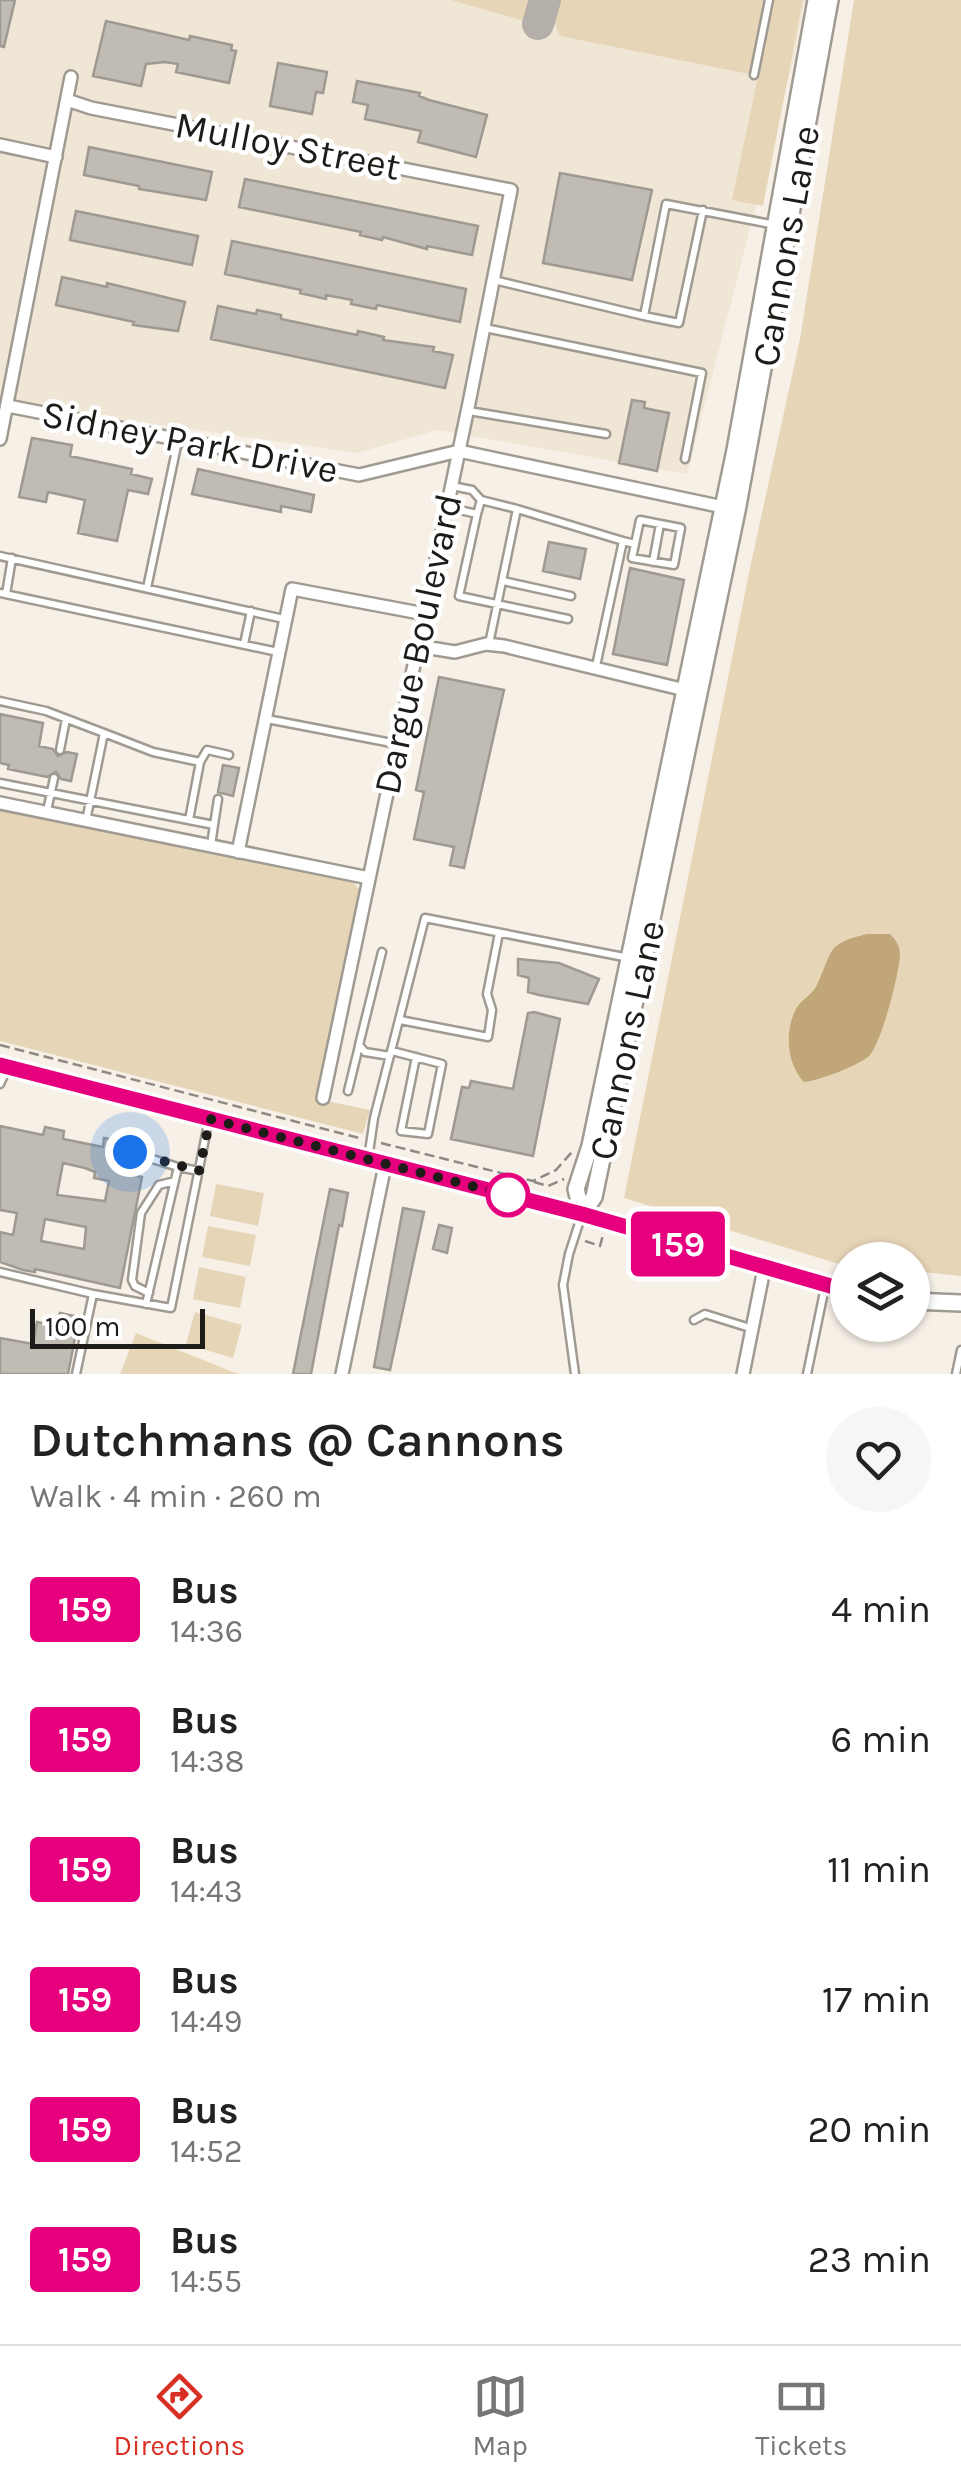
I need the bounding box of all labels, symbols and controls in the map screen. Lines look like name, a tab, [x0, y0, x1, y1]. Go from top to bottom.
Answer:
street label: Mulloy Street	[172, 102, 404, 190]
street label: Cannons Lane	[743, 122, 829, 370]
street label: Sidney Park Drive	[38, 391, 342, 493]
street label: Dargue Boulevard	[364, 490, 472, 798]
street label: Cannons Lane	[580, 916, 674, 1164]
your location	[105, 1127, 155, 1177]
unlabelled marker	[487, 1174, 529, 1216]
line badge: 159	[620, 1212, 736, 1276]
text: 159	[651, 1224, 705, 1265]
map controls	[830, 1242, 930, 1342]
button: layers	[830, 1242, 930, 1342]
scale bar	[30, 1304, 205, 1348]
text: 100 m	[45, 1310, 120, 1343]
button: heart	[826, 1407, 931, 1512]
text: Dutchmans @ Cannons	[30, 1412, 565, 1468]
text: Walk · 4 min · 260 m	[30, 1478, 322, 1515]
text: Bus	[170, 1568, 239, 1613]
text: 4 min	[831, 1587, 931, 1632]
text: 159	[58, 1589, 112, 1630]
text: 14:36	[170, 1613, 243, 1650]
text: Bus	[170, 1698, 239, 1743]
text: 6 min	[830, 1717, 931, 1762]
text: 159	[58, 1719, 112, 1760]
text: 14:38	[170, 1743, 244, 1780]
text: Bus	[170, 1828, 239, 1873]
text: 11 min	[827, 1847, 931, 1892]
text: 159	[58, 1849, 112, 1890]
text: 14:43	[170, 1873, 243, 1910]
text: Bus	[170, 1958, 239, 2003]
text: 17 min	[822, 1977, 931, 2022]
text: 159	[58, 1979, 112, 2020]
text: 14:49	[170, 2003, 242, 2040]
text: Bus	[170, 2088, 239, 2133]
text: 20 min	[808, 2107, 931, 2152]
text: 159	[58, 2109, 112, 2150]
text: 14:52	[170, 2133, 242, 2170]
text: Bus	[170, 2218, 239, 2263]
text: 23 min	[808, 2237, 931, 2282]
text: 159	[58, 2239, 112, 2280]
text: 14:55	[170, 2263, 242, 2300]
tab: Directions	[114, 2369, 245, 2462]
tab: Map	[472, 2369, 528, 2462]
tab: Tickets	[755, 2369, 847, 2462]

